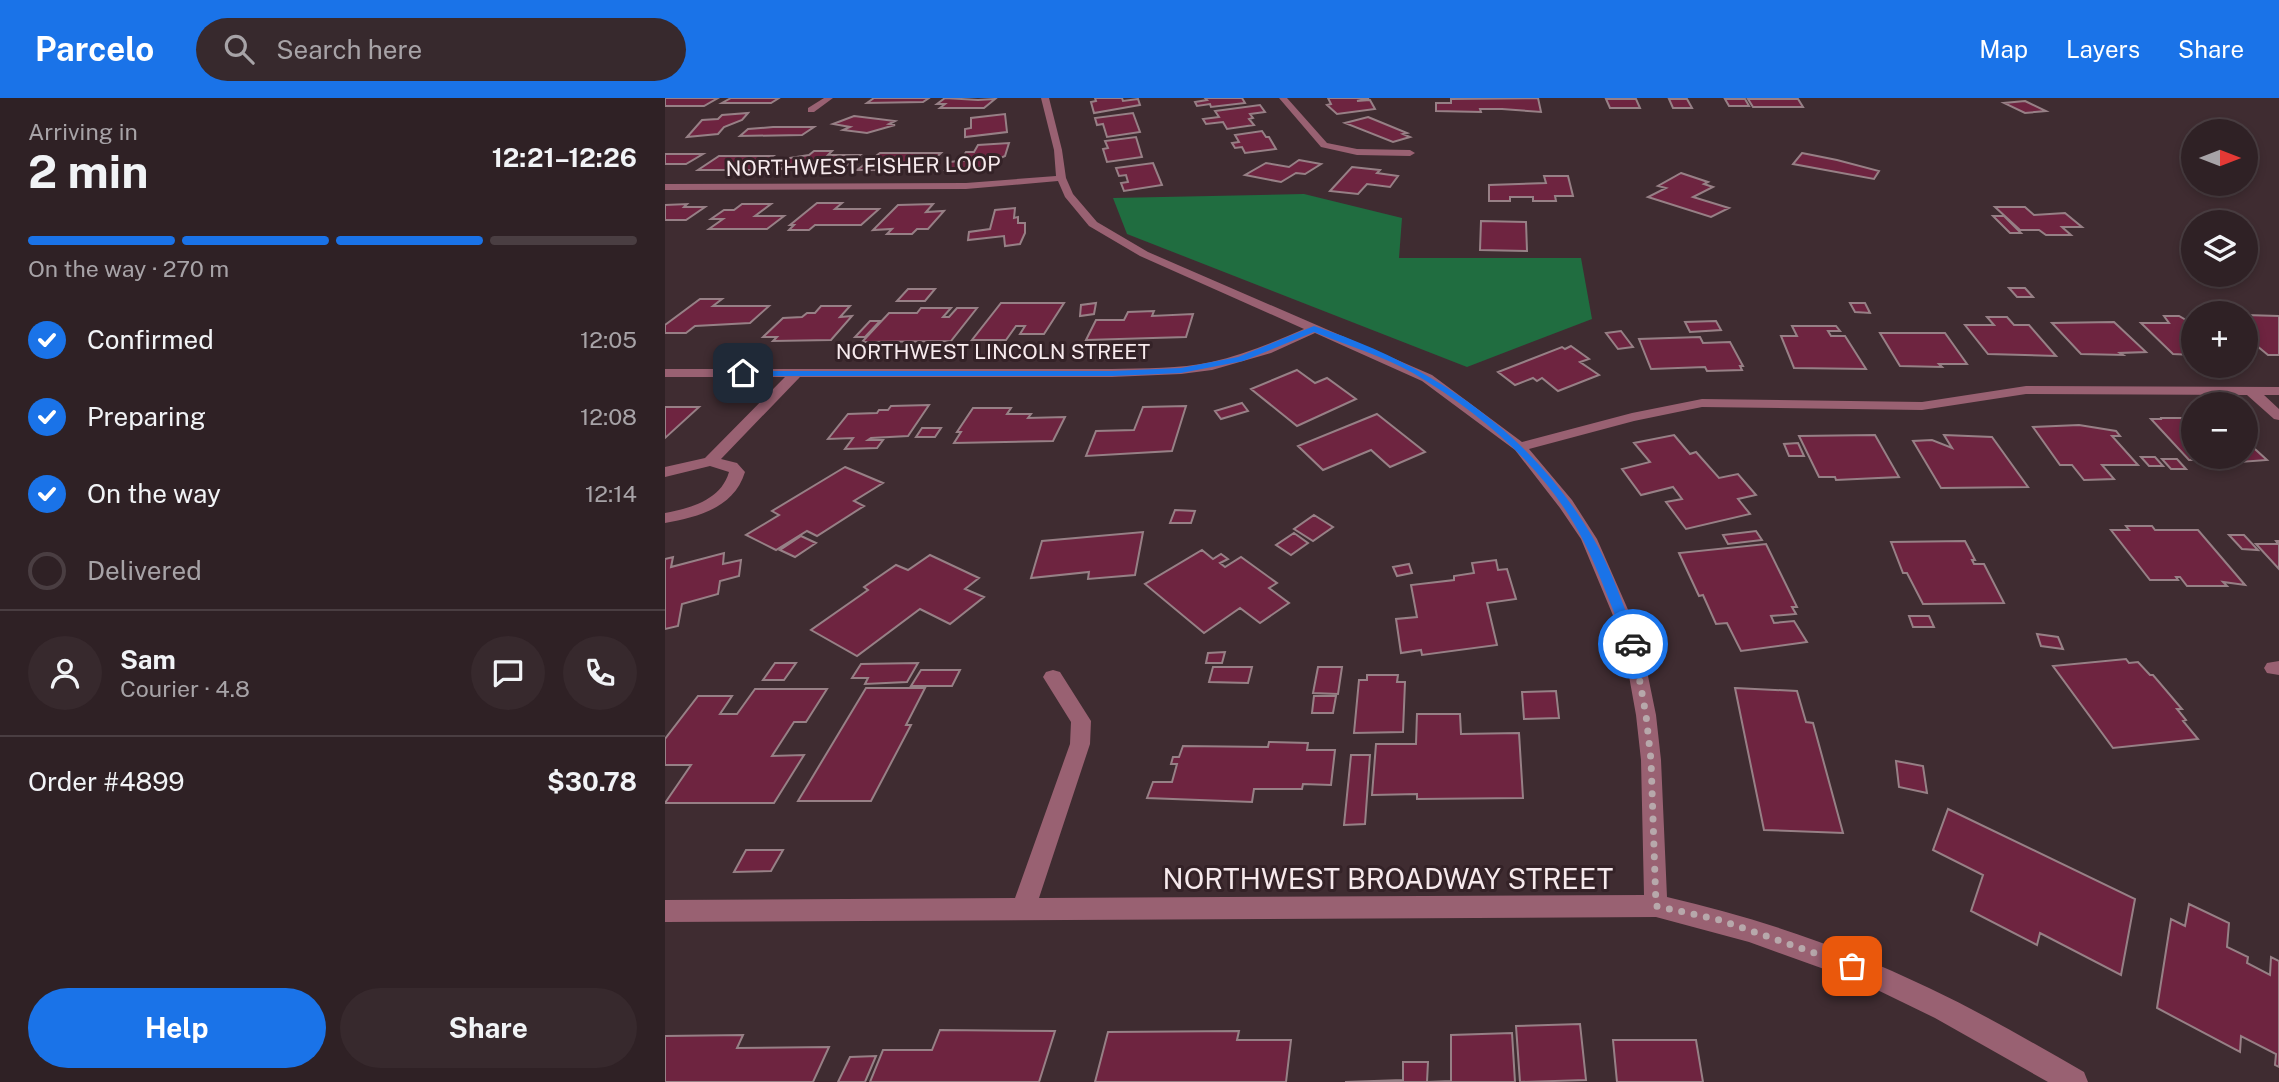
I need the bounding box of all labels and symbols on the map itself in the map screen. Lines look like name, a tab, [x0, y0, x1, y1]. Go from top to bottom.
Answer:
north arrow	[2181, 119, 2257, 196]
street label: NORTHWEST FISHER LOOP	[725, 151, 1001, 181]
street label: NORTHWEST LINCOLN STREET	[836, 339, 1150, 364]
pin	[713, 343, 773, 403]
courier	[1598, 609, 1668, 679]
street label: NORTHWEST BROADWAY STREET	[1163, 862, 1613, 895]
pin	[1822, 936, 1882, 996]

